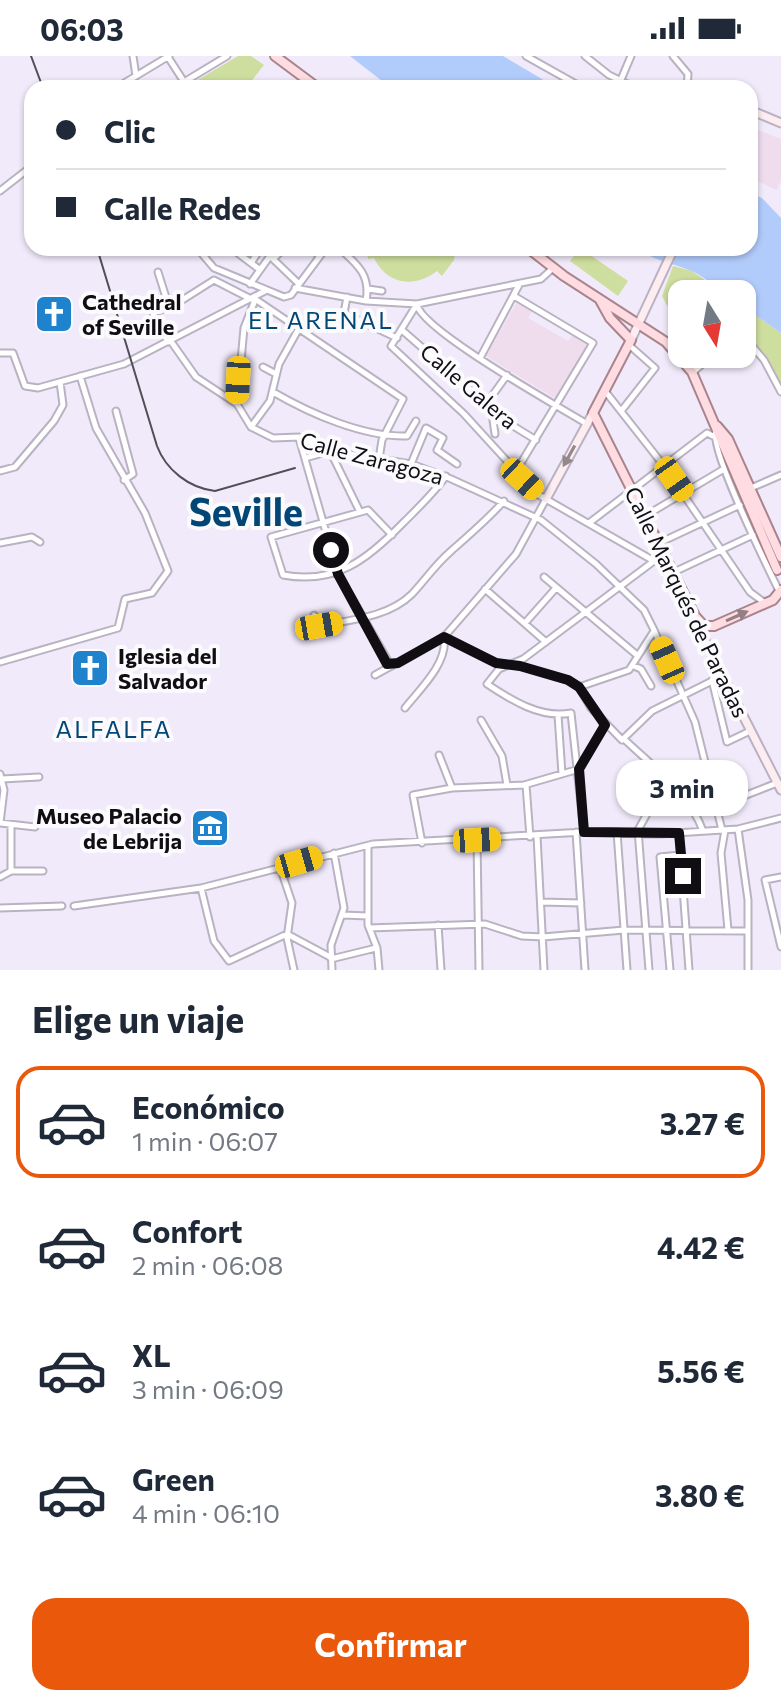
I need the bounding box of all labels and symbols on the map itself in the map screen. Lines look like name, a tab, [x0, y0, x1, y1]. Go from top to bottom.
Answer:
north arrow	[668, 280, 756, 368]
place label: Cathedral of Seville	[82, 288, 182, 340]
church icon: Cathedral of Seville	[33, 293, 75, 335]
district label: EL ARENAL	[248, 305, 394, 334]
street label: Calle Galera	[415, 338, 523, 434]
car	[225, 355, 251, 405]
street label: Calle Zaragoza	[297, 426, 447, 490]
one-way arrow	[563, 445, 577, 467]
car	[650, 452, 698, 506]
car	[496, 454, 548, 504]
street label: Calle Marqués de Paradas	[619, 482, 755, 722]
district label: Seville	[189, 487, 303, 534]
route start	[313, 532, 349, 568]
one-way arrow	[725, 609, 749, 623]
car	[293, 610, 345, 642]
car	[646, 633, 688, 687]
place label: Iglesia del Salvador	[118, 642, 217, 694]
church icon: Iglesia del Salvador	[69, 647, 111, 689]
district label: ALFALFA	[56, 714, 172, 743]
callout: 3 min	[617, 760, 749, 816]
place label: Museo Palacio de Lebrija	[36, 802, 182, 854]
museum icon: Museo Palacio de Lebrija	[189, 807, 231, 849]
car	[452, 827, 502, 853]
car	[273, 844, 325, 880]
route end	[665, 858, 701, 894]

